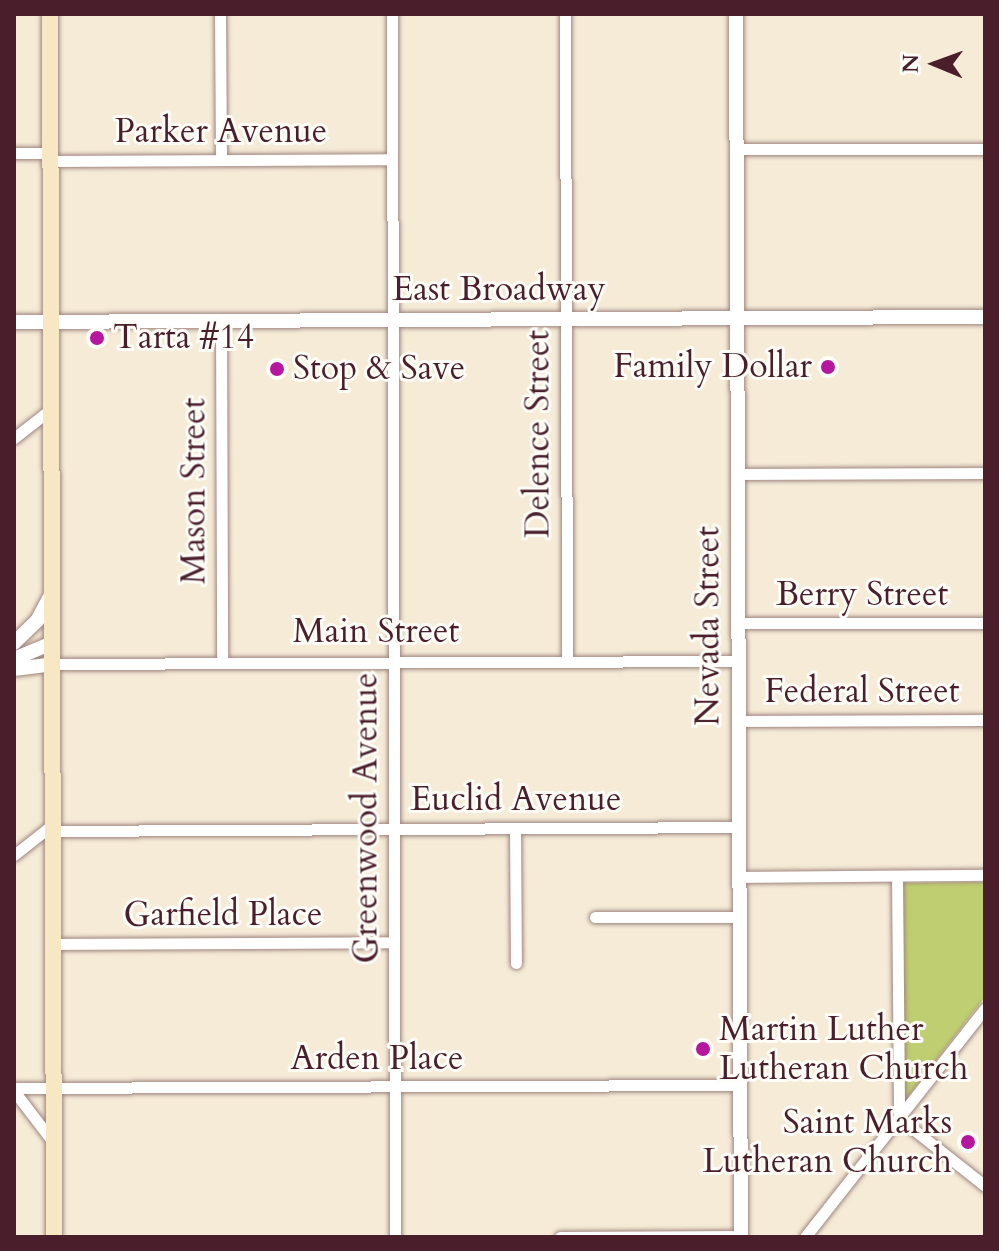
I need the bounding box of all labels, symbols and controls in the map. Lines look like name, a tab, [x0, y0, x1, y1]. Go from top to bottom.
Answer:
north arrow	[895, 24, 975, 104]
text: N	[896, 54, 926, 73]
street label: Parker Avenue	[115, 112, 327, 152]
street label: East Broadway	[392, 270, 606, 310]
place label: Tarta #14	[113, 318, 254, 358]
marker: Tarta #14	[88, 329, 106, 347]
street label: Delence Street	[518, 330, 558, 538]
place label: Family Dollar	[613, 347, 812, 387]
place label: Stop & Save	[293, 349, 465, 389]
marker: Family Dollar	[819, 358, 837, 376]
marker: Stop & Save	[268, 360, 286, 378]
street label: Mason Street	[174, 398, 214, 584]
street label: Nevada Street	[688, 526, 728, 726]
street label: Berry Street	[776, 575, 948, 615]
street label: Main Street	[293, 612, 459, 652]
street label: Greenwood Avenue	[346, 672, 386, 964]
street label: Federal Street	[764, 672, 960, 712]
street label: Euclid Avenue	[411, 780, 621, 820]
street label: Garfield Place	[124, 895, 322, 935]
place label: Martin Luther Lutheran Church	[719, 1009, 969, 1088]
street label: Arden Place	[291, 1039, 463, 1079]
marker: Martin Luther Lutheran Church	[694, 1040, 712, 1058]
place label: Saint Marks Lutheran Church	[702, 1102, 952, 1182]
marker: Saint Marks Lutheran Church	[959, 1133, 977, 1151]

